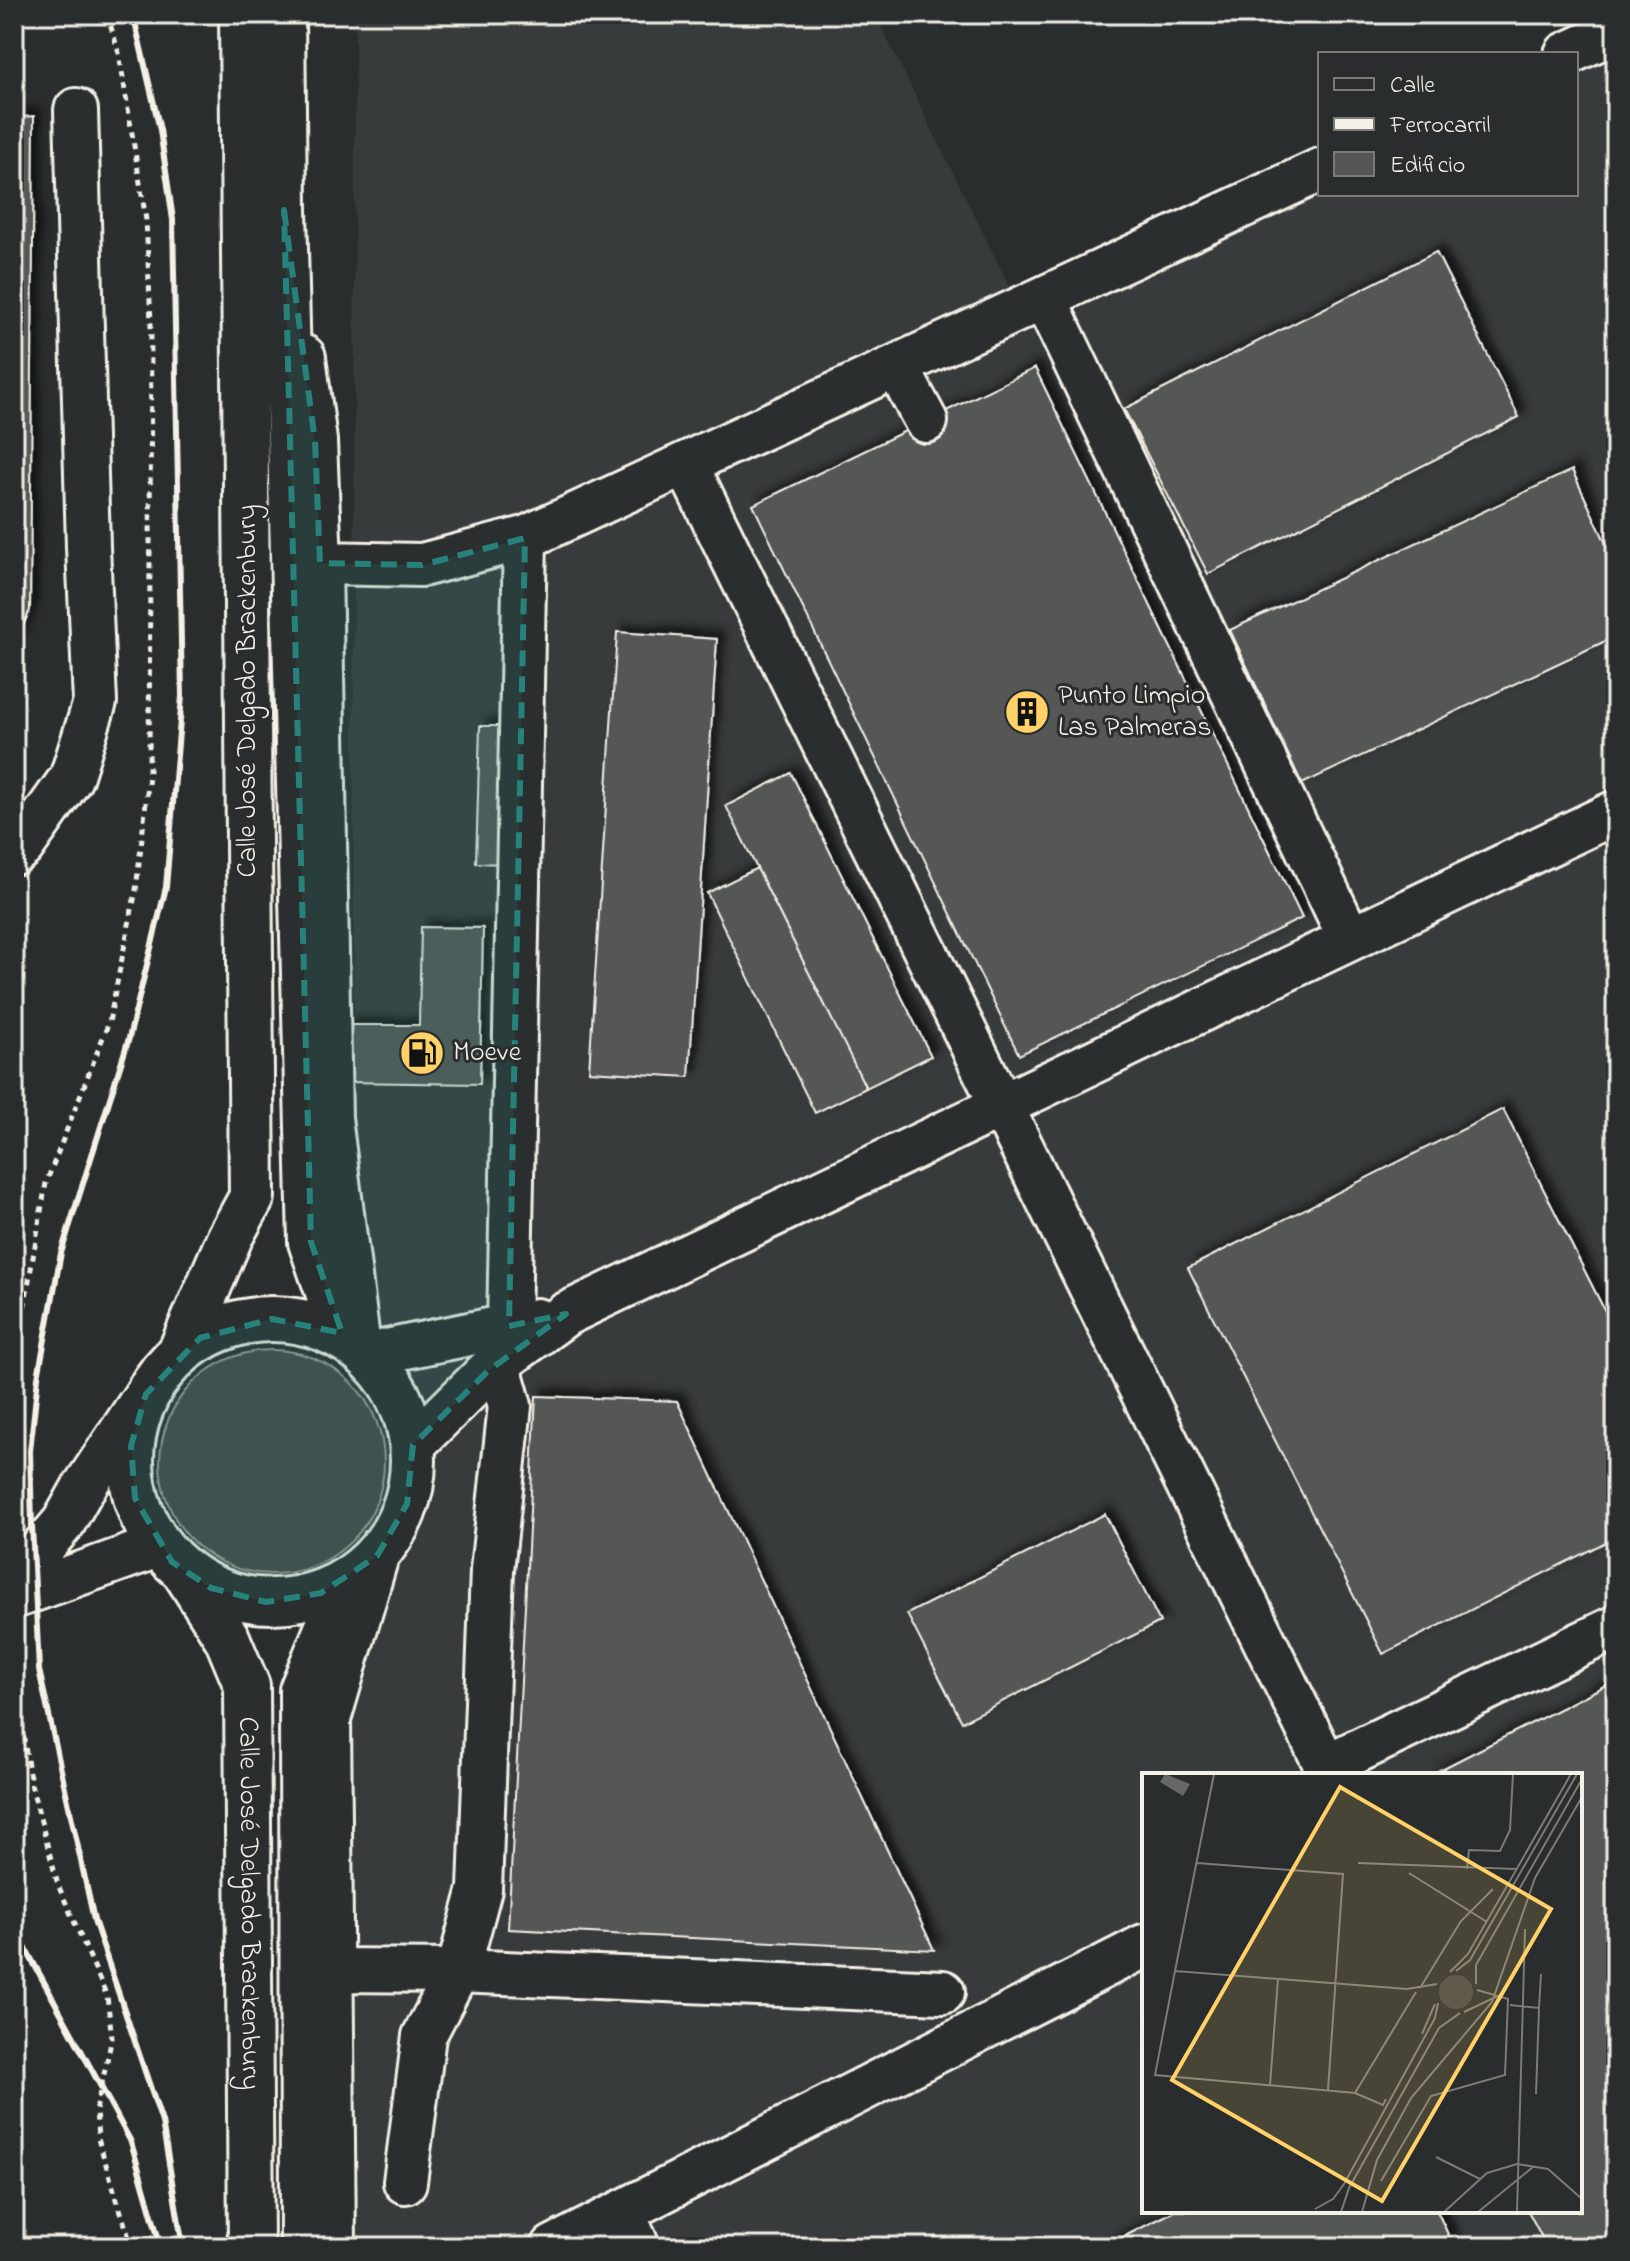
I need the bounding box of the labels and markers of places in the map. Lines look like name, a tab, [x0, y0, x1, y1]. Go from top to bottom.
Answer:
place label: Punto Limpio Las Palmeras	[1058, 676, 1211, 749]
building icon: Punto Limpio Las Palmeras	[1003, 688, 1051, 736]
fuel station icon: Moeve	[398, 1029, 446, 1077]
place label: Moeve	[453, 1033, 522, 1074]

